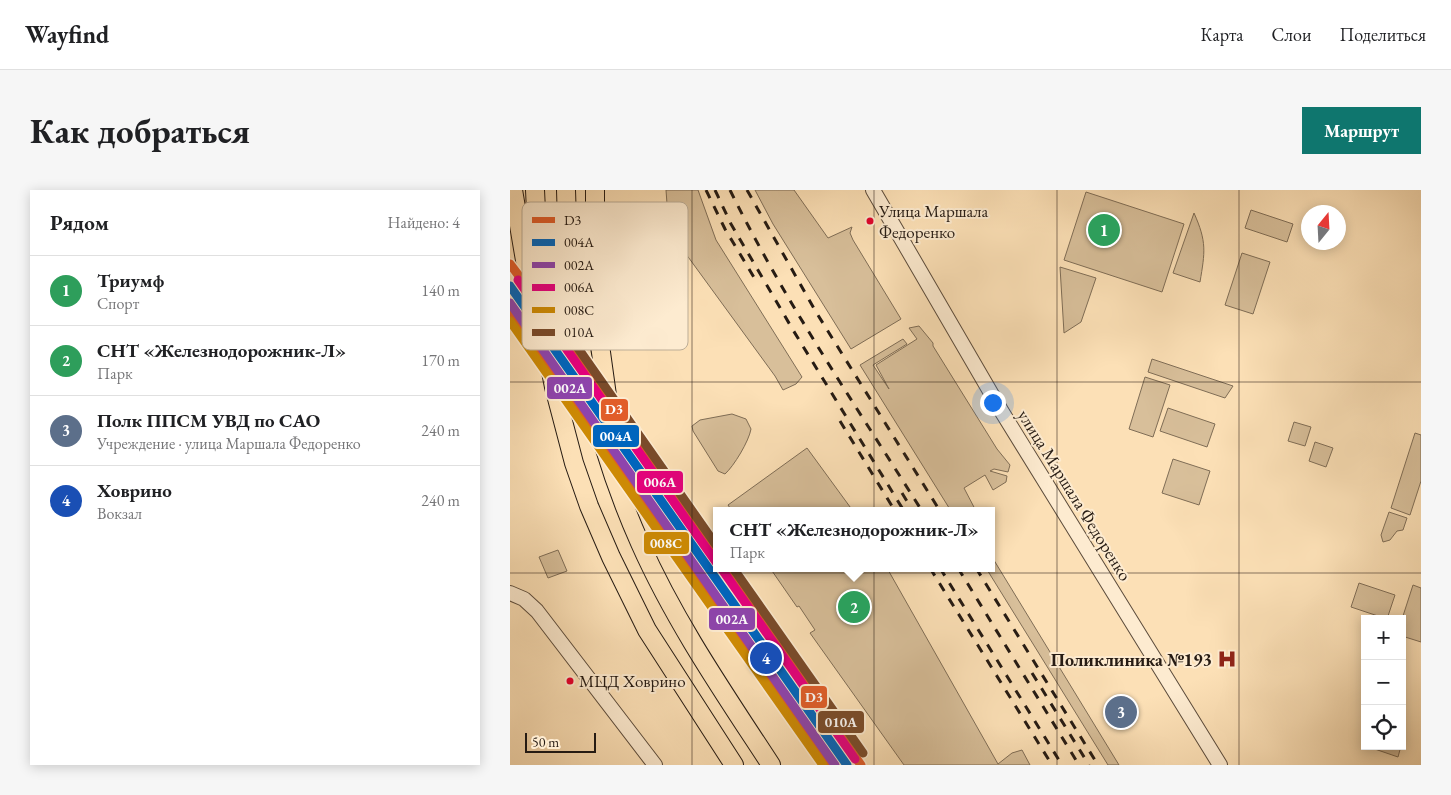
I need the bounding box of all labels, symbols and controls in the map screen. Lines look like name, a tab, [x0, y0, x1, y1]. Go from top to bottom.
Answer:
text: Wayfind	[25, 19, 109, 50]
text: Карта	[1201, 23, 1244, 46]
text: Слои	[1272, 23, 1311, 46]
text: Поделиться	[1339, 23, 1426, 46]
button: Маршрут	[1302, 107, 1421, 154]
text: Как добраться	[30, 108, 250, 153]
place label: Улица Маршала Федоренко	[878, 200, 989, 243]
legend	[522, 202, 688, 350]
north arrow	[1301, 205, 1346, 250]
text: Рядом	[50, 209, 109, 236]
text: D3	[564, 211, 582, 229]
pin: 1	[1088, 211, 1120, 249]
text: Найдено: 4	[388, 212, 460, 233]
marker: Улица Маршала Федоренко	[865, 216, 875, 226]
text: 004А	[564, 233, 594, 251]
text: 002А	[564, 256, 594, 274]
text: Триумф	[97, 268, 164, 293]
text: 006А	[564, 278, 594, 296]
text: 1	[62, 280, 70, 301]
text: 140 m	[421, 280, 460, 301]
text: Спорт	[97, 293, 139, 314]
text: 008С	[564, 301, 594, 319]
text: 010А	[564, 323, 594, 341]
text: СНТ «Железнодорожник-Л»	[97, 338, 346, 363]
text: 2	[62, 350, 70, 371]
text: 170 m	[421, 350, 460, 371]
text: Парк	[97, 363, 133, 384]
line badge: 002А	[546, 376, 593, 400]
text: 002А	[554, 379, 587, 397]
your location	[980, 390, 1006, 416]
line badge: D3	[600, 398, 629, 422]
text: D3	[605, 400, 623, 418]
street label: улица Маршала Федоренко	[1013, 405, 1137, 585]
text: Полк ППСМ УВД по САО	[97, 408, 320, 433]
text: 3	[62, 420, 70, 441]
text: 240 m	[421, 420, 460, 441]
line badge: 004А	[592, 424, 640, 448]
text: 004А	[600, 427, 633, 445]
text: Учреждение · улица Маршала Федоренко	[97, 433, 361, 454]
line badge: 006А	[636, 470, 684, 494]
text: 006А	[644, 473, 677, 491]
text: Ховрино	[97, 478, 172, 503]
text: 4	[62, 490, 70, 511]
text: 240 m	[421, 490, 460, 511]
text: Вокзал	[97, 503, 142, 524]
popup	[713, 507, 995, 572]
text: СНТ «Железнодорожник-Л»	[729, 517, 979, 542]
line badge: 008С	[643, 531, 690, 555]
text: 008С	[650, 534, 682, 552]
text: Парк	[729, 542, 765, 563]
pin: 2	[838, 588, 870, 626]
line badge: 002А	[708, 607, 756, 631]
text: 002А	[716, 610, 749, 628]
map controls	[1361, 615, 1406, 750]
button: +	[1361, 615, 1406, 660]
pin: 4	[750, 639, 782, 677]
place label: Поликлиника №193	[1051, 648, 1212, 671]
hospital icon: Поликлиника №193	[1216, 648, 1238, 670]
button: −	[1361, 660, 1406, 705]
place label: МЦД Ховрино	[579, 670, 686, 692]
marker: МЦД Ховрино	[565, 676, 575, 686]
line badge: D3	[800, 685, 828, 709]
text: D3	[805, 688, 823, 706]
pin: 3	[1105, 693, 1137, 731]
button: locate	[1361, 705, 1406, 750]
line badge: 010А	[817, 710, 865, 734]
text: 010А	[825, 713, 858, 731]
scale bar	[525, 730, 596, 753]
text: 50 m	[532, 733, 559, 751]

